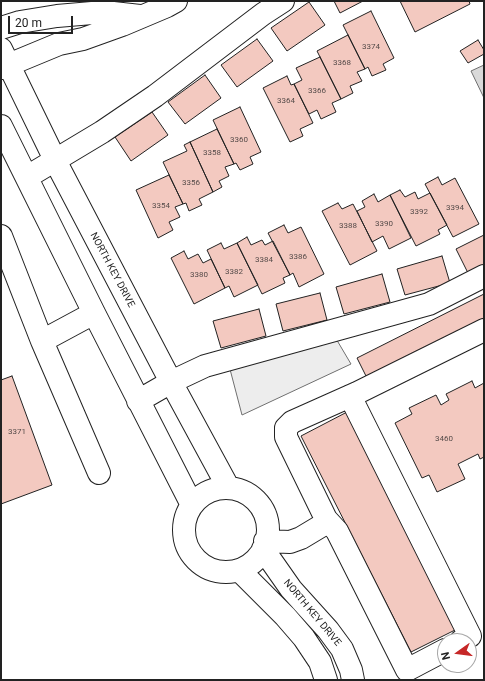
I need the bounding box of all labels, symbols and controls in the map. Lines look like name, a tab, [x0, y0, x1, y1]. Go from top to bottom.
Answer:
scale bar	[10, 8, 75, 34]
text: 20 m	[15, 16, 42, 30]
house number: 3374	[362, 42, 380, 52]
house number: 3368	[333, 58, 351, 68]
house number: 3366	[308, 86, 326, 96]
house number: 3364	[277, 96, 295, 106]
house number: 3360	[230, 135, 248, 145]
house number: 3358	[203, 148, 221, 158]
house number: 3356	[182, 178, 200, 188]
house number: 3354	[152, 201, 170, 211]
house number: 3394	[446, 203, 464, 213]
house number: 3392	[410, 207, 428, 217]
house number: 3390	[375, 219, 393, 229]
house number: 3388	[339, 221, 357, 231]
street label: NORTH KEY DRIVE	[87, 230, 137, 310]
house number: 3386	[289, 252, 307, 262]
house number: 3384	[255, 255, 273, 265]
house number: 3382	[225, 267, 243, 277]
house number: 3380	[190, 270, 208, 280]
house number: 3371	[8, 427, 26, 437]
house number: 3460	[435, 434, 453, 444]
street label: NORTH KEY DRIVE	[281, 577, 343, 649]
north arrow	[437, 633, 477, 673]
text: N	[439, 650, 453, 661]

